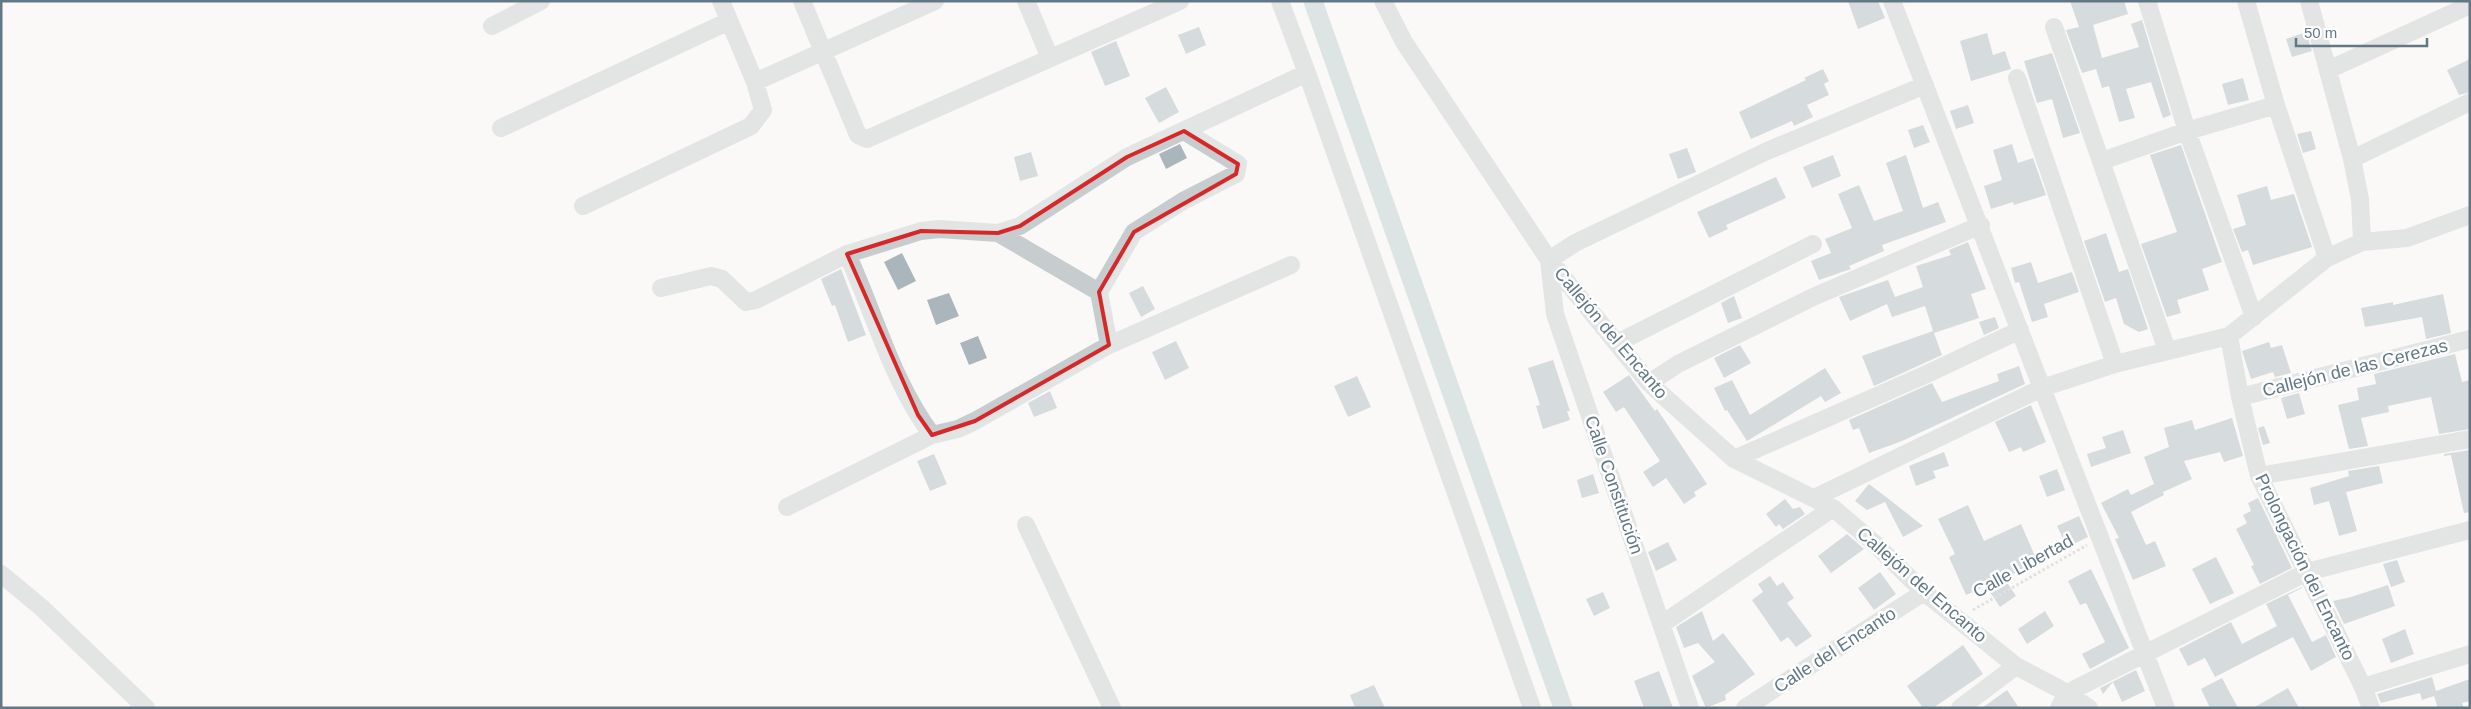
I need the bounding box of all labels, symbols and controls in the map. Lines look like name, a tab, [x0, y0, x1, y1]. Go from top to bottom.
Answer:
scale bar	[2296, 15, 2427, 47]
text: 50 m	[2304, 24, 2337, 41]
street label: Callejón del Encanto	[1550, 263, 1672, 403]
street label: Callejón de las Cerezas	[2260, 335, 2450, 401]
street label: Calle Constitución	[1581, 413, 1647, 557]
street label: Prolongación del Encanto	[2251, 470, 2359, 664]
street label: Callejón del Encanto	[1853, 523, 1991, 647]
street label: Calle Libertad	[1970, 530, 2076, 602]
street label: Calle del Encanto	[1770, 603, 1900, 697]

